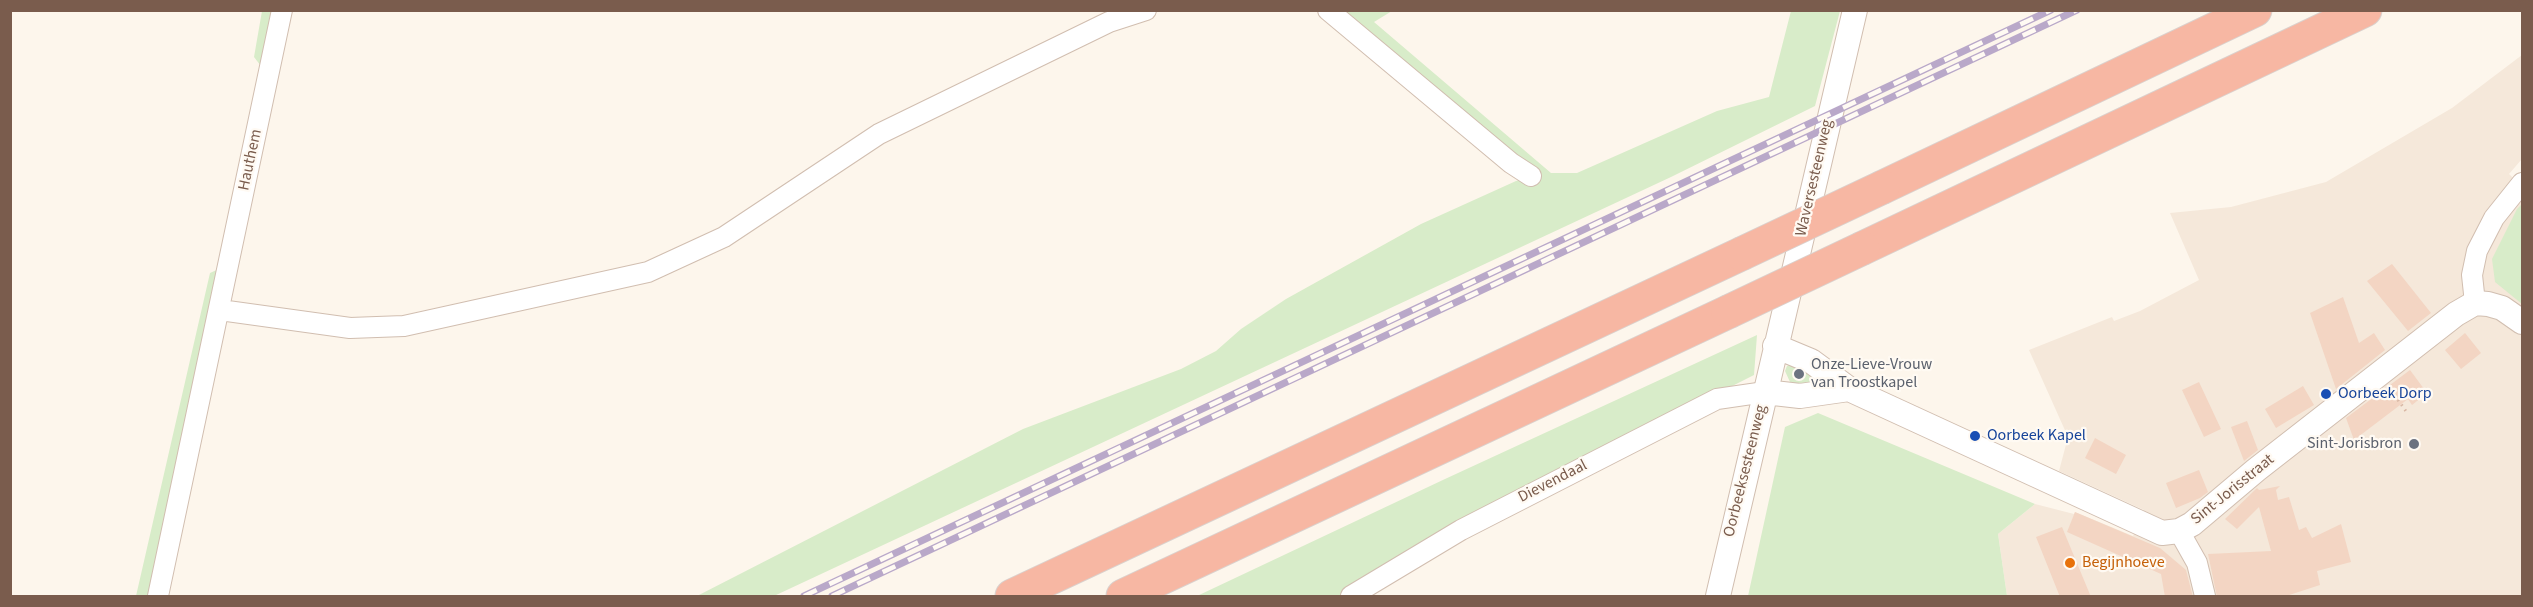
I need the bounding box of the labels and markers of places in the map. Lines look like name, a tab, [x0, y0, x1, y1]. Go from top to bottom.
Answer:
place label: Onze-Lieve-Vrouw van Troostkapel	[1811, 355, 1932, 393]
marker: Onze-Lieve-Vrouw van Troostkapel	[1792, 367, 1806, 381]
place label: Oorbeek Dorp	[2338, 384, 2432, 404]
marker: Oorbeek Dorp	[2319, 387, 2333, 401]
place label: Oorbeek Kapel	[1987, 426, 2086, 446]
marker: Oorbeek Kapel	[1968, 429, 1982, 443]
place label: Sint-Jorisbron	[2307, 434, 2402, 454]
marker: Sint-Jorisbron	[2407, 437, 2421, 451]
place label: Begijnhoeve	[2082, 553, 2165, 573]
marker: Begijnhoeve	[2063, 556, 2077, 570]

